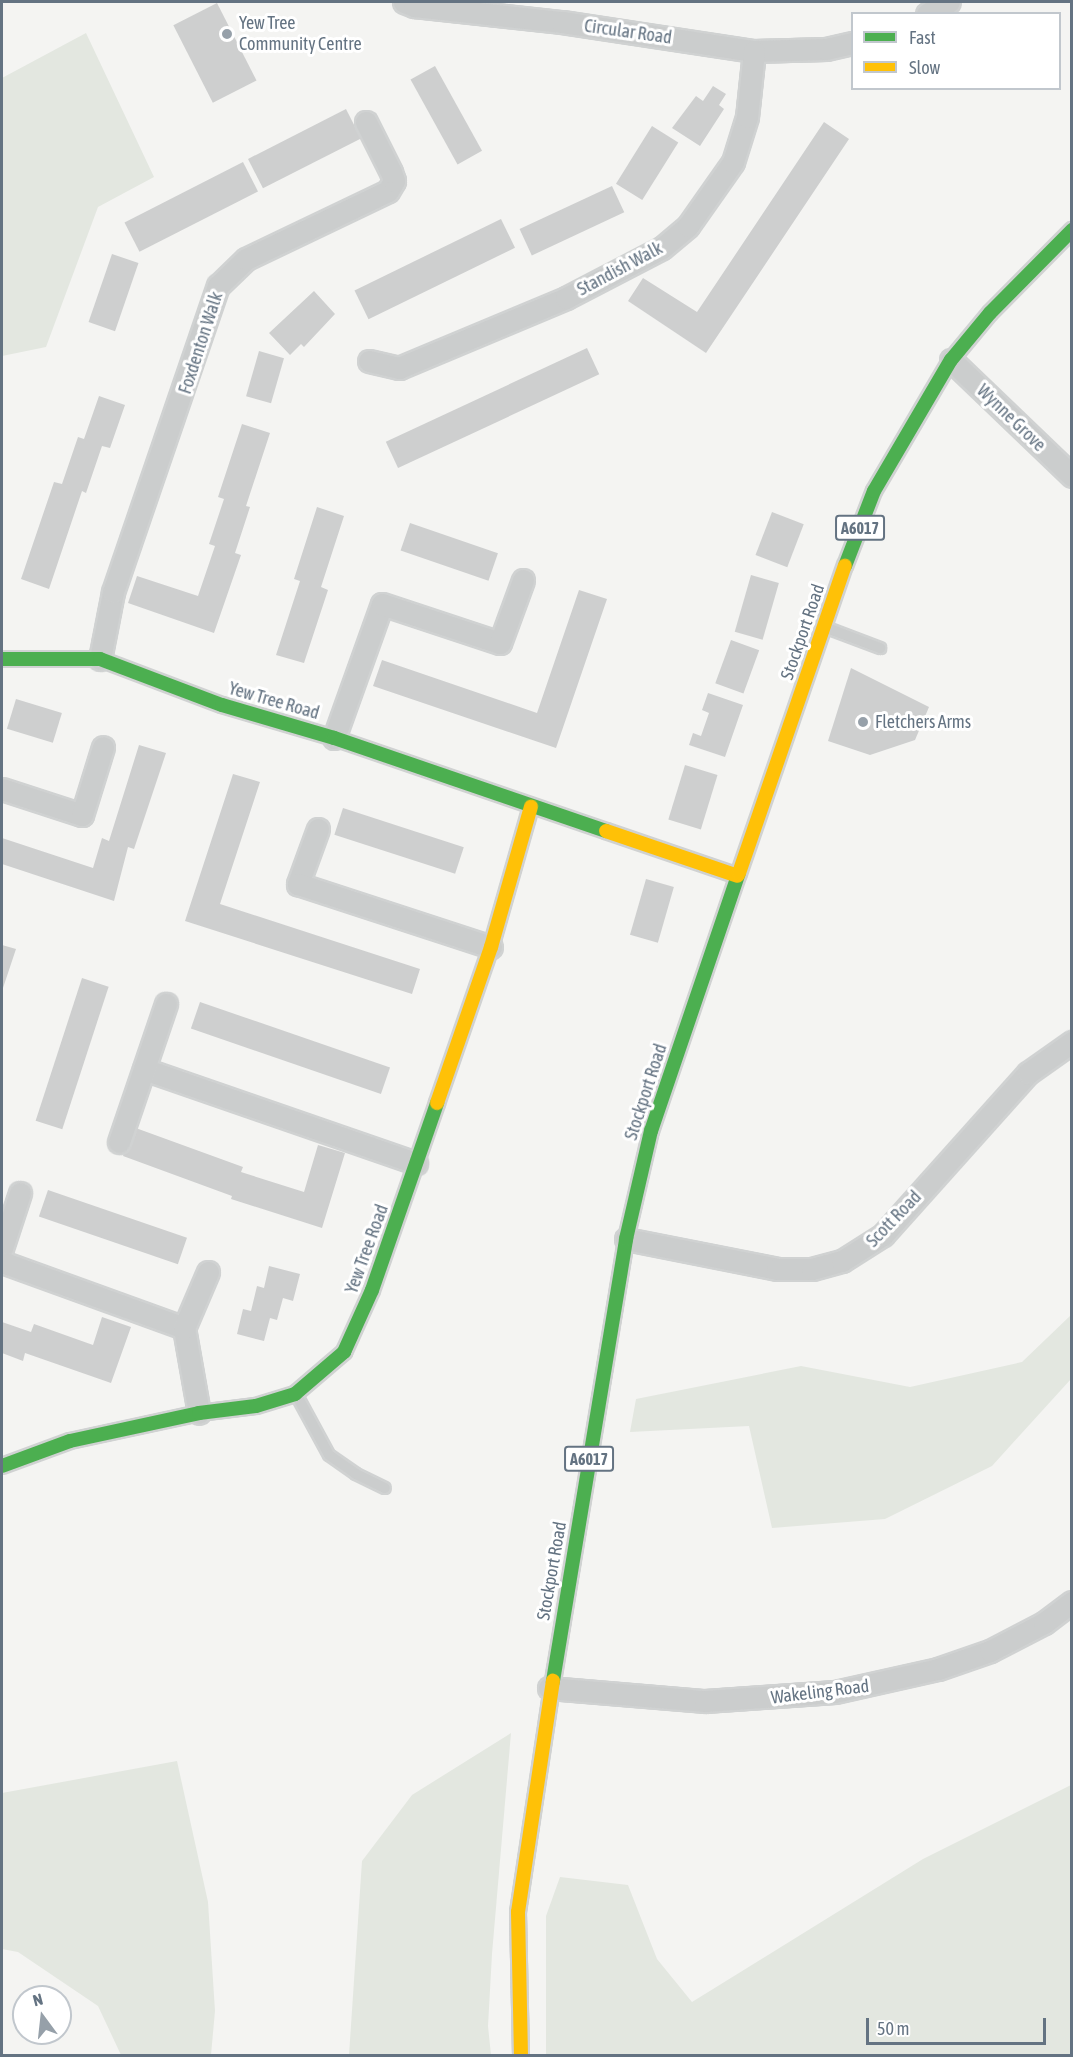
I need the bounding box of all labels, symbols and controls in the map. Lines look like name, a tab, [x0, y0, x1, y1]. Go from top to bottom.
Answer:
legend	[851, 12, 1061, 90]
place label: Yew Tree Community Centre	[239, 13, 362, 56]
street label: Circular Road	[583, 15, 673, 49]
marker: Yew Tree Community Centre	[220, 27, 234, 41]
text: Fast	[909, 27, 936, 48]
text: Slow	[909, 57, 940, 78]
street label: Standish Walk	[574, 237, 666, 301]
street label: Foxdenton Walk	[174, 289, 228, 397]
street label: Wynne Grove	[972, 380, 1050, 456]
road number: A6017	[834, 515, 886, 541]
street label: Stockport Road	[777, 581, 829, 683]
street label: Yew Tree Road	[226, 678, 322, 724]
place label: Fletchers Arms	[875, 711, 971, 733]
marker: Fletchers Arms	[856, 715, 870, 729]
street label: Stockport Road	[620, 1041, 672, 1143]
street label: Scott Road	[862, 1186, 926, 1252]
street label: Yew Tree Road	[341, 1201, 393, 1297]
road number: A6017	[564, 1446, 614, 1472]
street label: Stockport Road	[533, 1520, 571, 1622]
street label: Wakeling Road	[770, 1675, 870, 1709]
north arrow	[12, 1985, 72, 2045]
text: N	[31, 1990, 45, 2009]
scale bar	[869, 2006, 1049, 2044]
text: 50 m	[877, 2018, 909, 2039]

